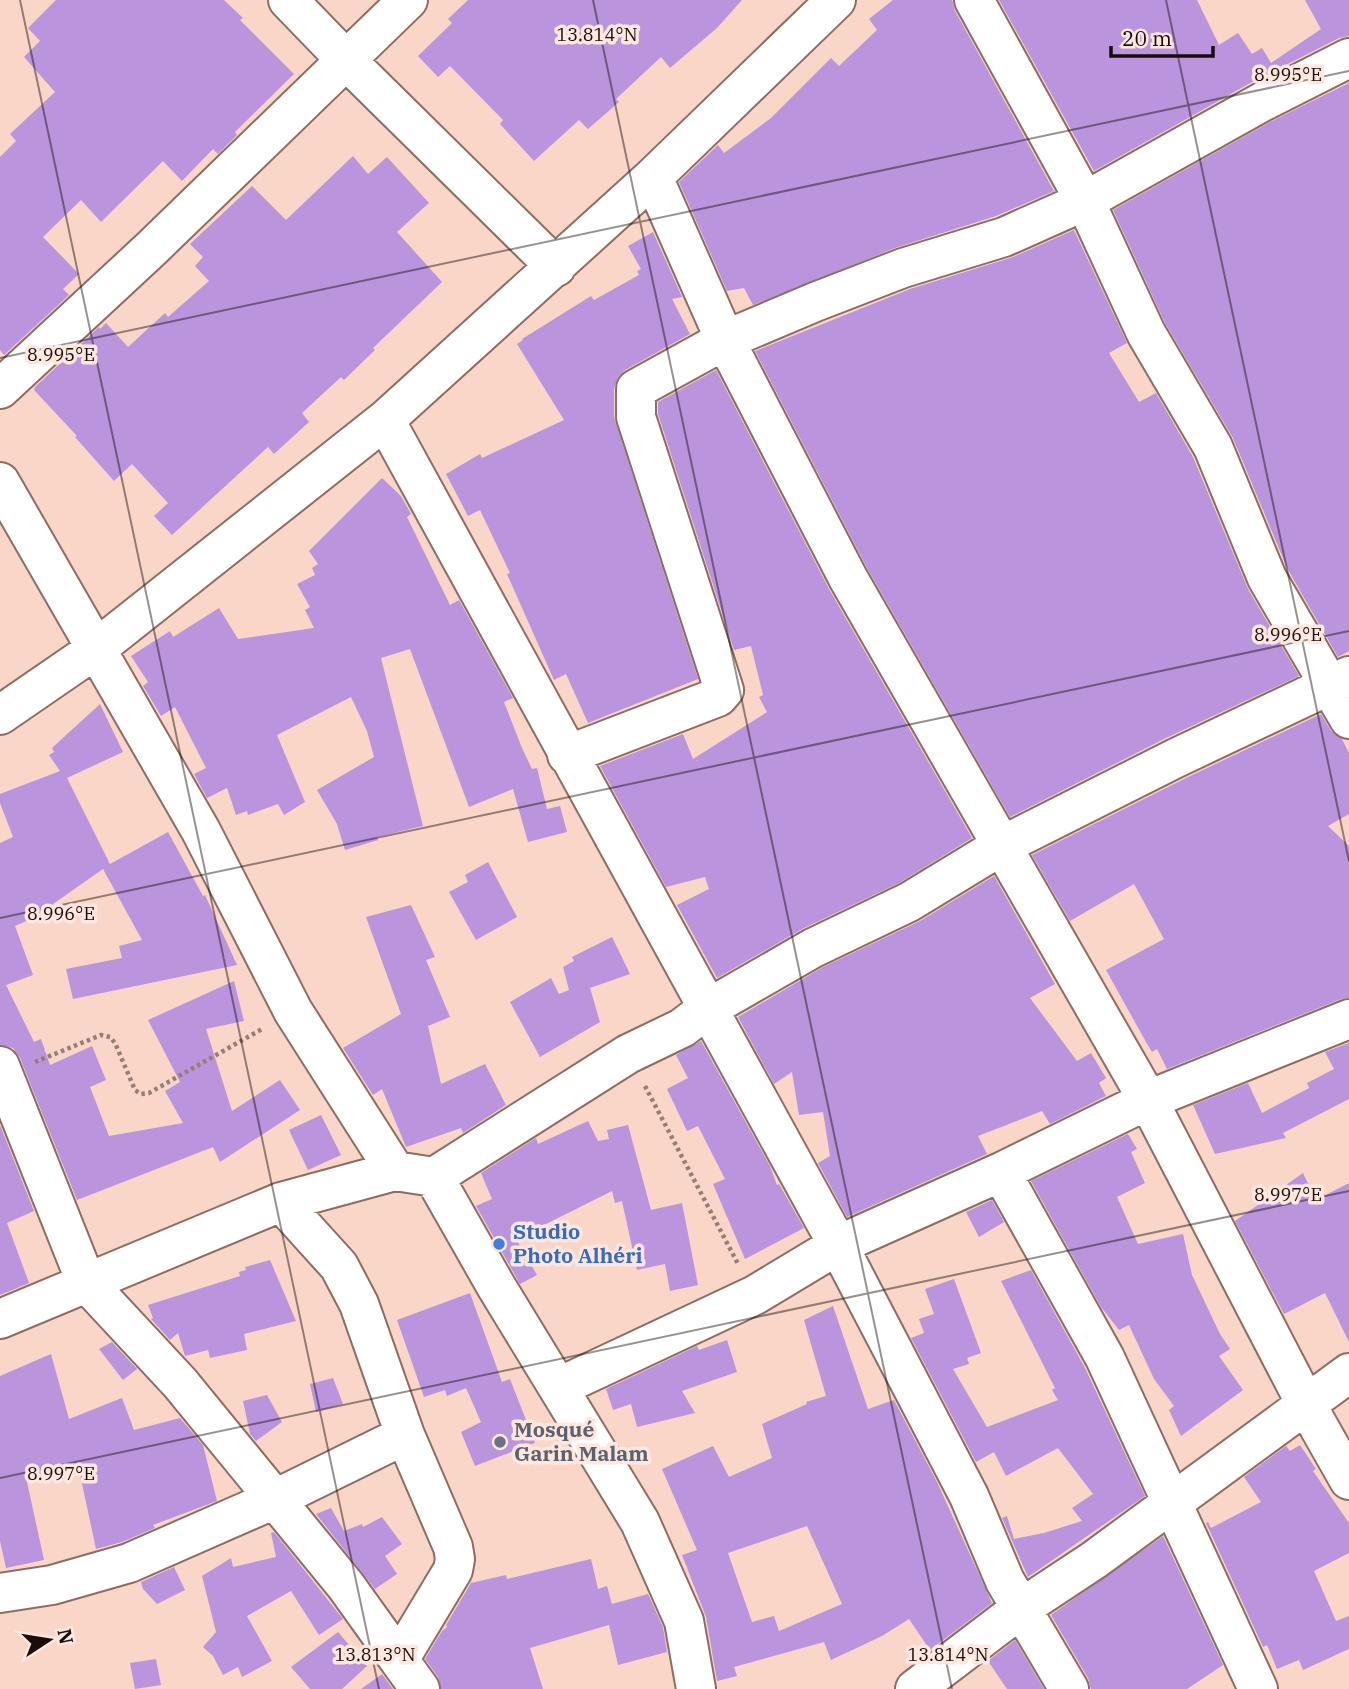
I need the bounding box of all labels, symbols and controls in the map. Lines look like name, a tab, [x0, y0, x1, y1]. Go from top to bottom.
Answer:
scale bar	[1111, 14, 1212, 58]
text: 13.814°N	[556, 23, 638, 46]
text: 20 m	[1122, 24, 1172, 52]
text: 8.995°E	[1254, 63, 1322, 86]
text: 8.995°E	[27, 343, 95, 366]
text: 8.996°E	[1254, 623, 1322, 646]
text: 8.996°E	[27, 902, 95, 925]
text: 8.997°E	[1254, 1183, 1322, 1206]
place label: Studio Photo Alhéri	[513, 1217, 643, 1269]
marker: Studio Photo Alhéri	[491, 1236, 507, 1252]
place label: Mosqué Garin Malam	[514, 1415, 649, 1467]
marker: Mosqué Garin Malam	[492, 1434, 508, 1450]
text: 8.997°E	[27, 1462, 95, 1485]
north arrow	[14, 1605, 84, 1675]
text: N	[52, 1627, 79, 1646]
text: 13.813°N	[334, 1643, 416, 1666]
text: 13.814°N	[907, 1643, 989, 1666]

